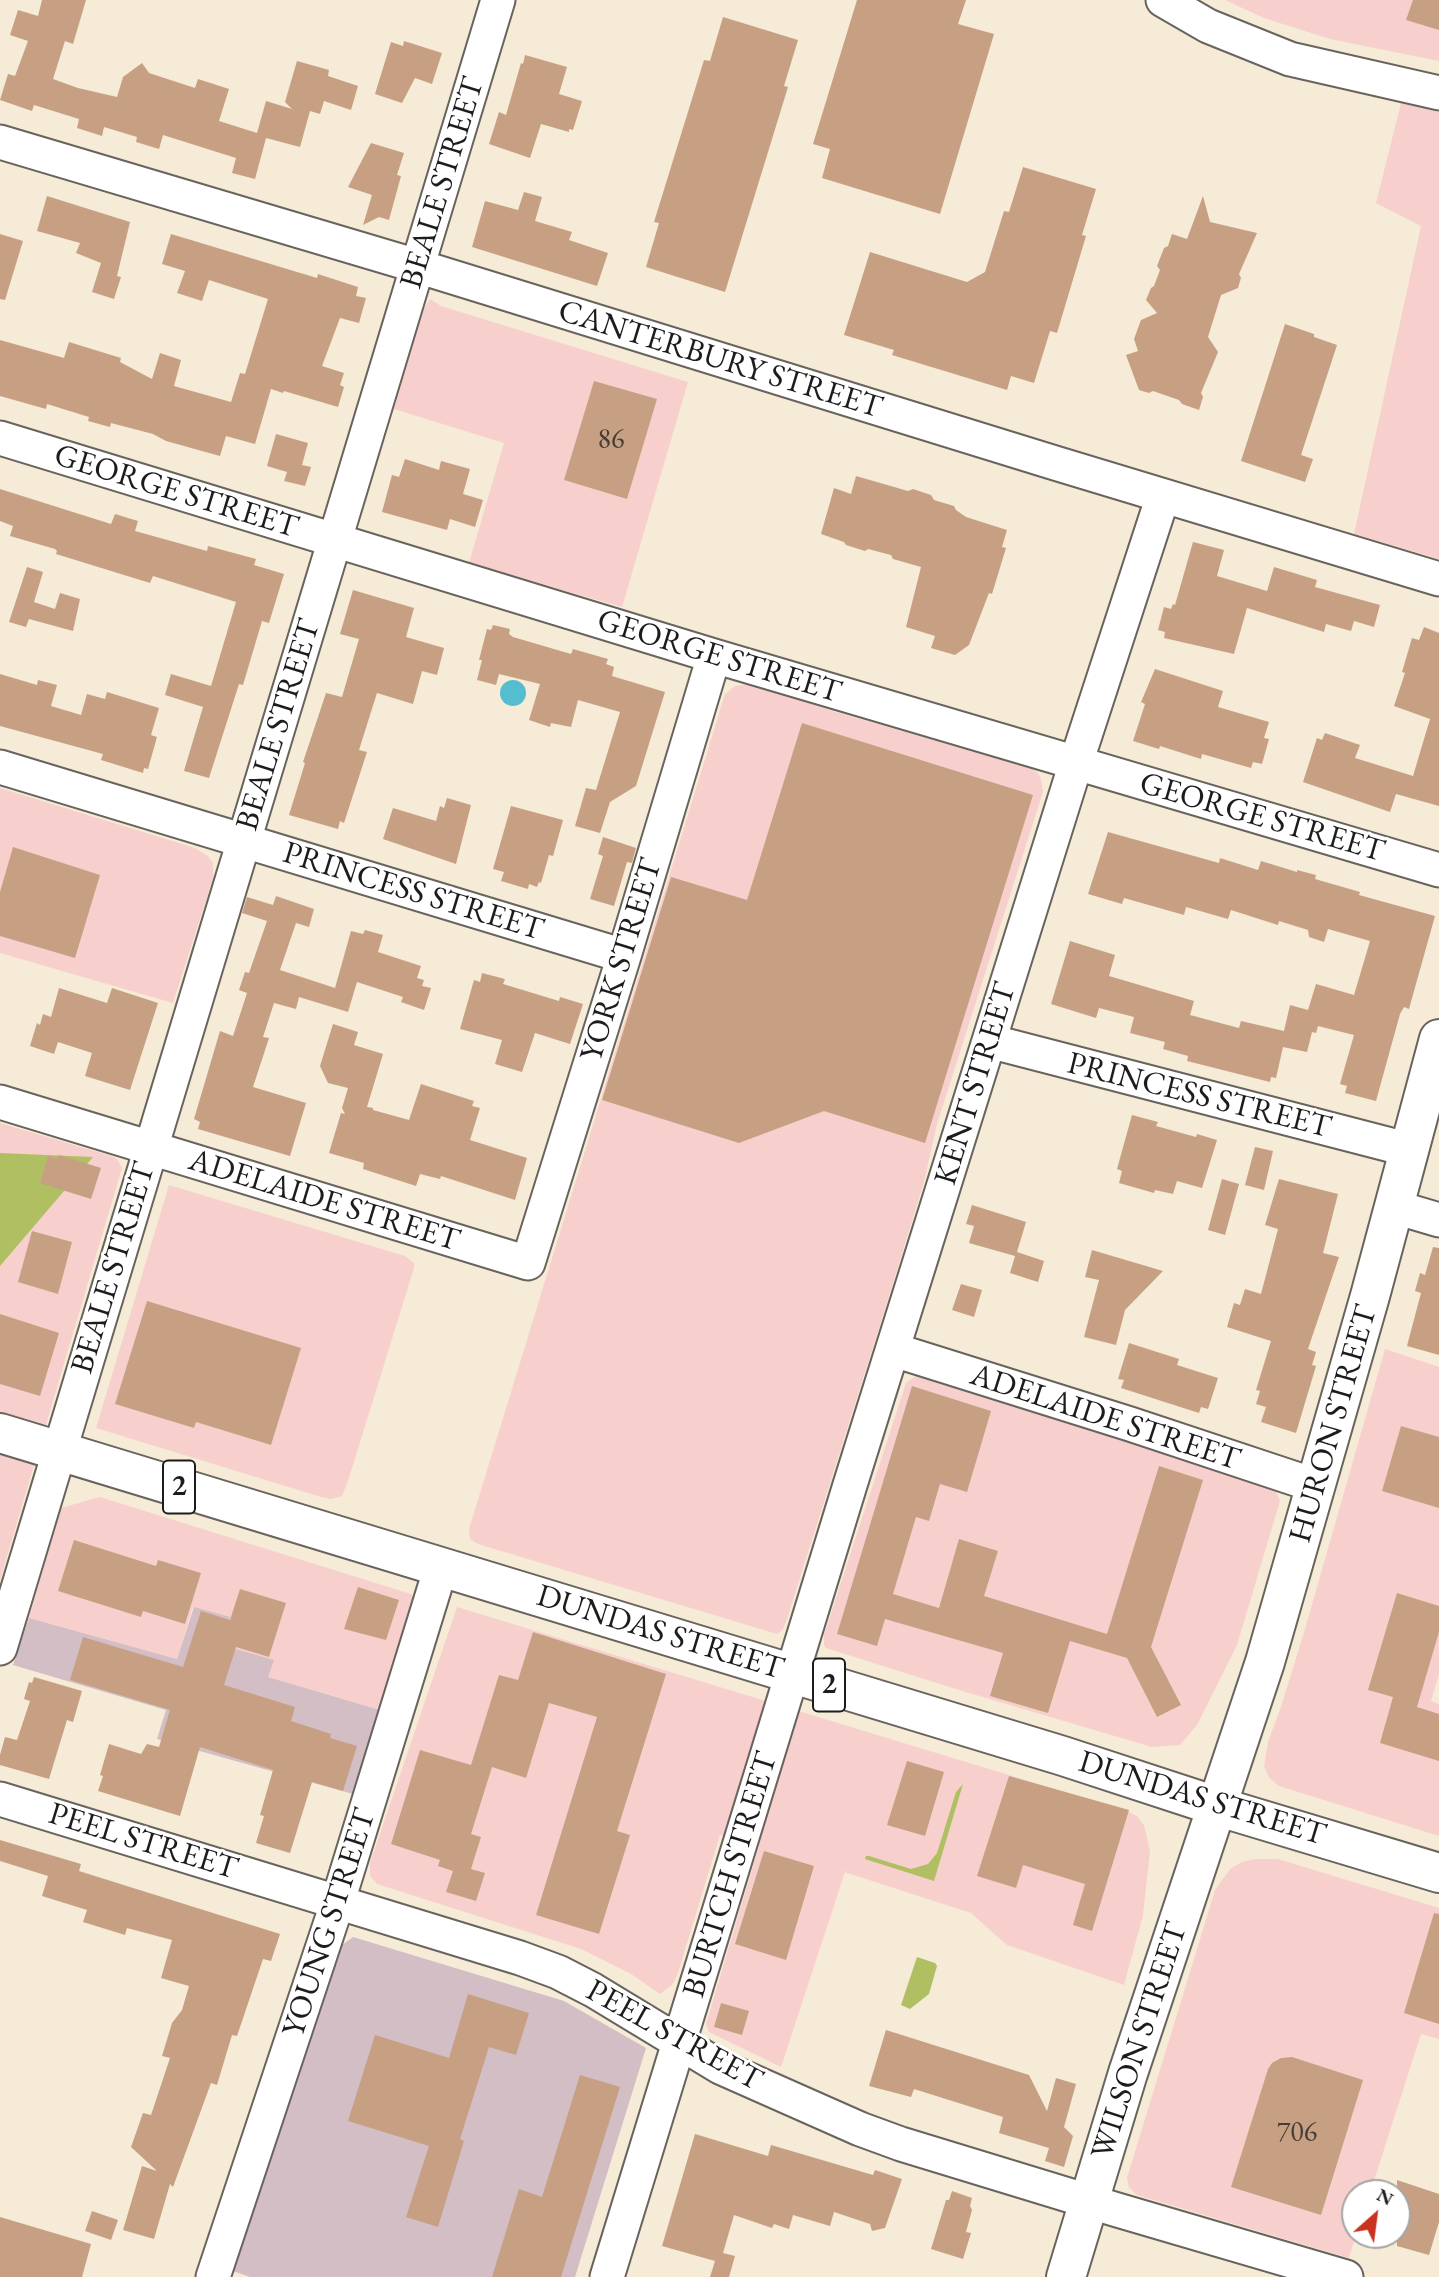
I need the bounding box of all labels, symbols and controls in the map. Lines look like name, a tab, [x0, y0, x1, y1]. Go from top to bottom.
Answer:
street label: BEALE STREET	[393, 73, 493, 293]
street label: CANTERBURY STREET	[553, 292, 887, 428]
house number: 86	[598, 423, 624, 457]
street label: GEORGE STREET	[49, 437, 303, 547]
street label: GEORGE STREET	[592, 602, 846, 712]
street label: BEALE STREET	[229, 615, 329, 835]
street label: GEORGE STREET	[1135, 765, 1389, 871]
street label: PRINCESS STREET	[278, 834, 548, 950]
street label: YORK STREET	[573, 854, 671, 1066]
street label: KENT STREET	[927, 978, 1025, 1190]
street label: PRINCESS STREET	[1063, 1045, 1335, 1147]
street label: ADELAIDE STREET	[184, 1142, 464, 1260]
street label: BEALE STREET	[64, 1158, 164, 1378]
street label: HURON STREET	[1282, 1301, 1386, 1547]
street label: ADELAIDE STREET	[965, 1356, 1245, 1480]
road number: 2	[163, 1460, 195, 1513]
street label: DUNDAS STREET	[532, 1577, 788, 1689]
road number: 2	[813, 1658, 845, 1712]
street label: DUNDAS STREET	[1074, 1743, 1330, 1855]
street label: BURTCH STREET	[675, 1748, 787, 2002]
street label: PEEL STREET	[44, 1795, 242, 1889]
street label: YOUNG STREET	[275, 1804, 385, 2042]
street label: WILSON STREET	[1084, 1918, 1196, 2164]
street label: PEEL STREET	[579, 1972, 769, 2100]
house number: 706	[1277, 2116, 1317, 2150]
north arrow	[1341, 2179, 1411, 2249]
text: N	[1372, 2182, 1398, 2211]

